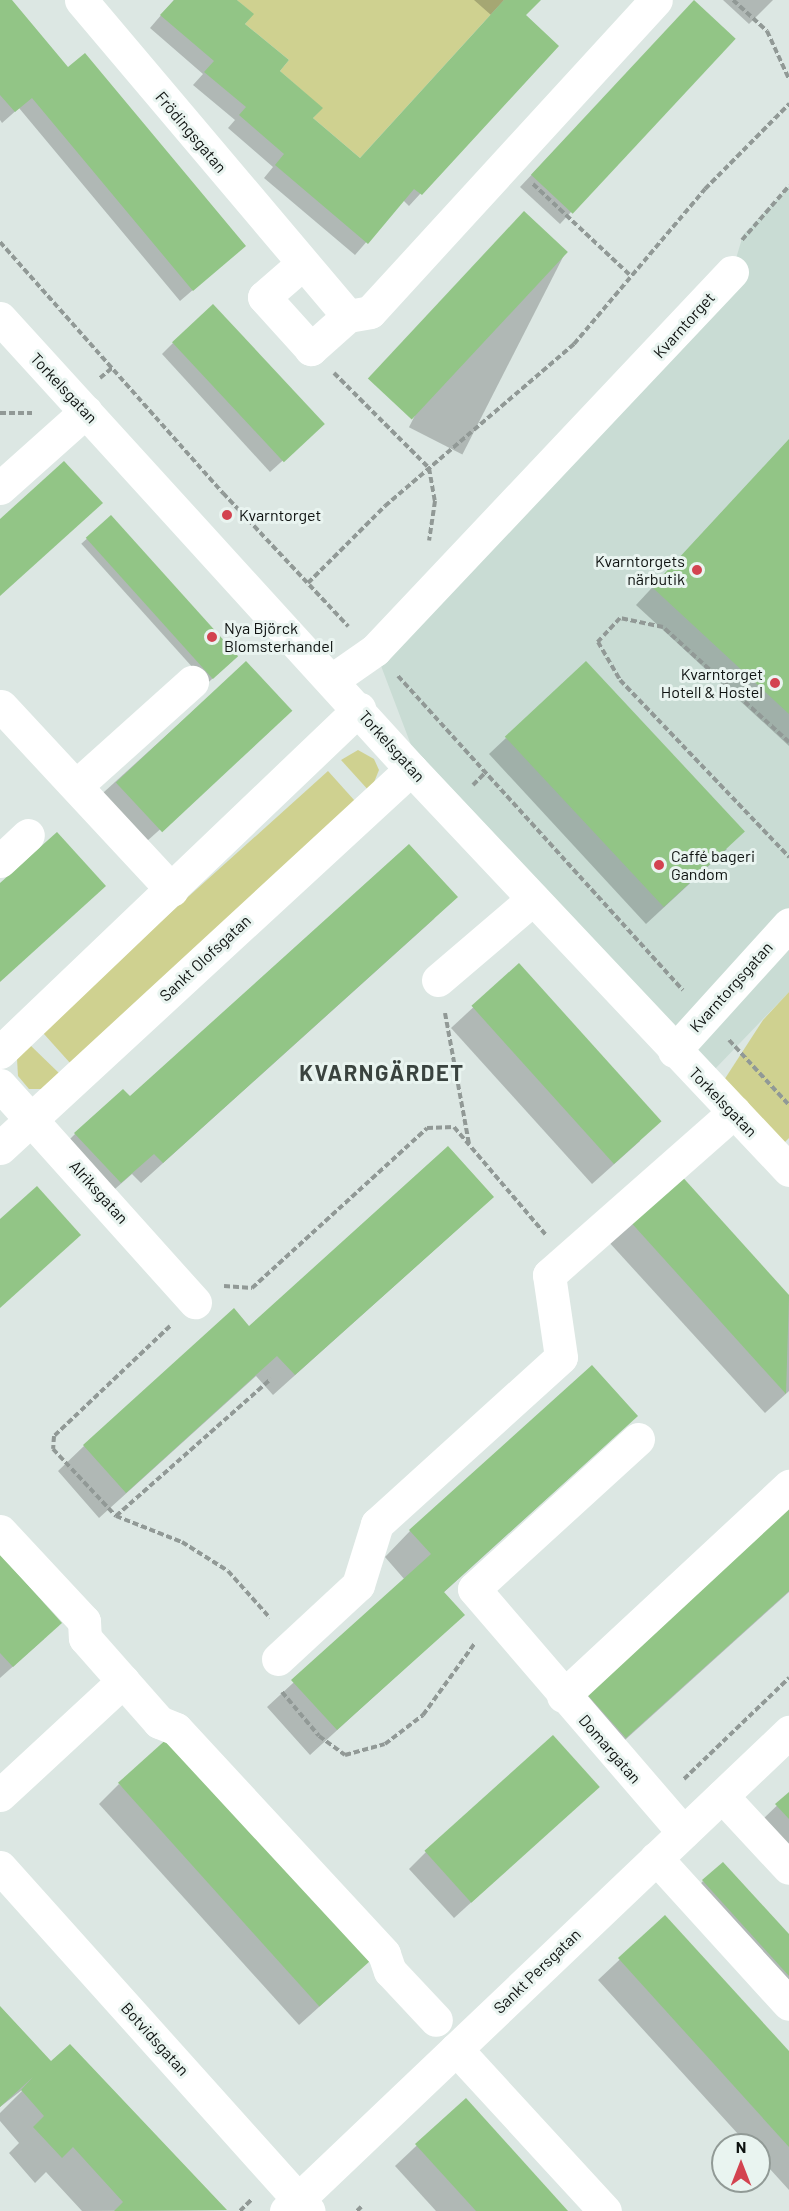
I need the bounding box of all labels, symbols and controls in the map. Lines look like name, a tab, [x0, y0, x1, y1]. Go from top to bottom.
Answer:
street label: Frödingsgatan	[151, 87, 231, 177]
street label: Kvarntorget	[649, 288, 719, 362]
street label: Torkelsgatan	[26, 349, 102, 427]
place label: Kvarntorget	[239, 505, 321, 525]
marker: Kvarntorget	[220, 508, 234, 522]
place label: Kvarntorgets närbutik	[595, 551, 685, 589]
marker: Kvarntorgets närbutik	[690, 563, 704, 577]
place label: Nya Björck Blomsterhandel	[224, 618, 334, 656]
marker: Nya Björck Blomsterhandel	[205, 630, 219, 644]
place label: Kvarntorget Hotell & Hostel	[661, 664, 763, 702]
marker: Kvarntorget Hotell & Hostel	[768, 676, 782, 690]
street label: Torkelsgatan	[355, 706, 429, 786]
place label: Caffé bageri Gandom	[671, 846, 755, 884]
marker: Caffé bageri Gandom	[652, 858, 666, 872]
street label: Sankt Olofsgatan	[155, 911, 255, 1005]
street label: Kvarntorgsgatan	[685, 938, 777, 1036]
district label: KVARNGÄRDET	[299, 1060, 465, 1086]
street label: Torkelsgatan	[685, 1063, 761, 1141]
street label: Alriksgatan	[66, 1157, 132, 1227]
street label: Domargatan	[575, 1711, 645, 1787]
street label: Sankt Persgatan	[489, 1925, 585, 2017]
street label: Botvidsgatan	[117, 1998, 193, 2080]
north arrow	[711, 2133, 771, 2193]
text: N	[736, 2137, 746, 2156]

